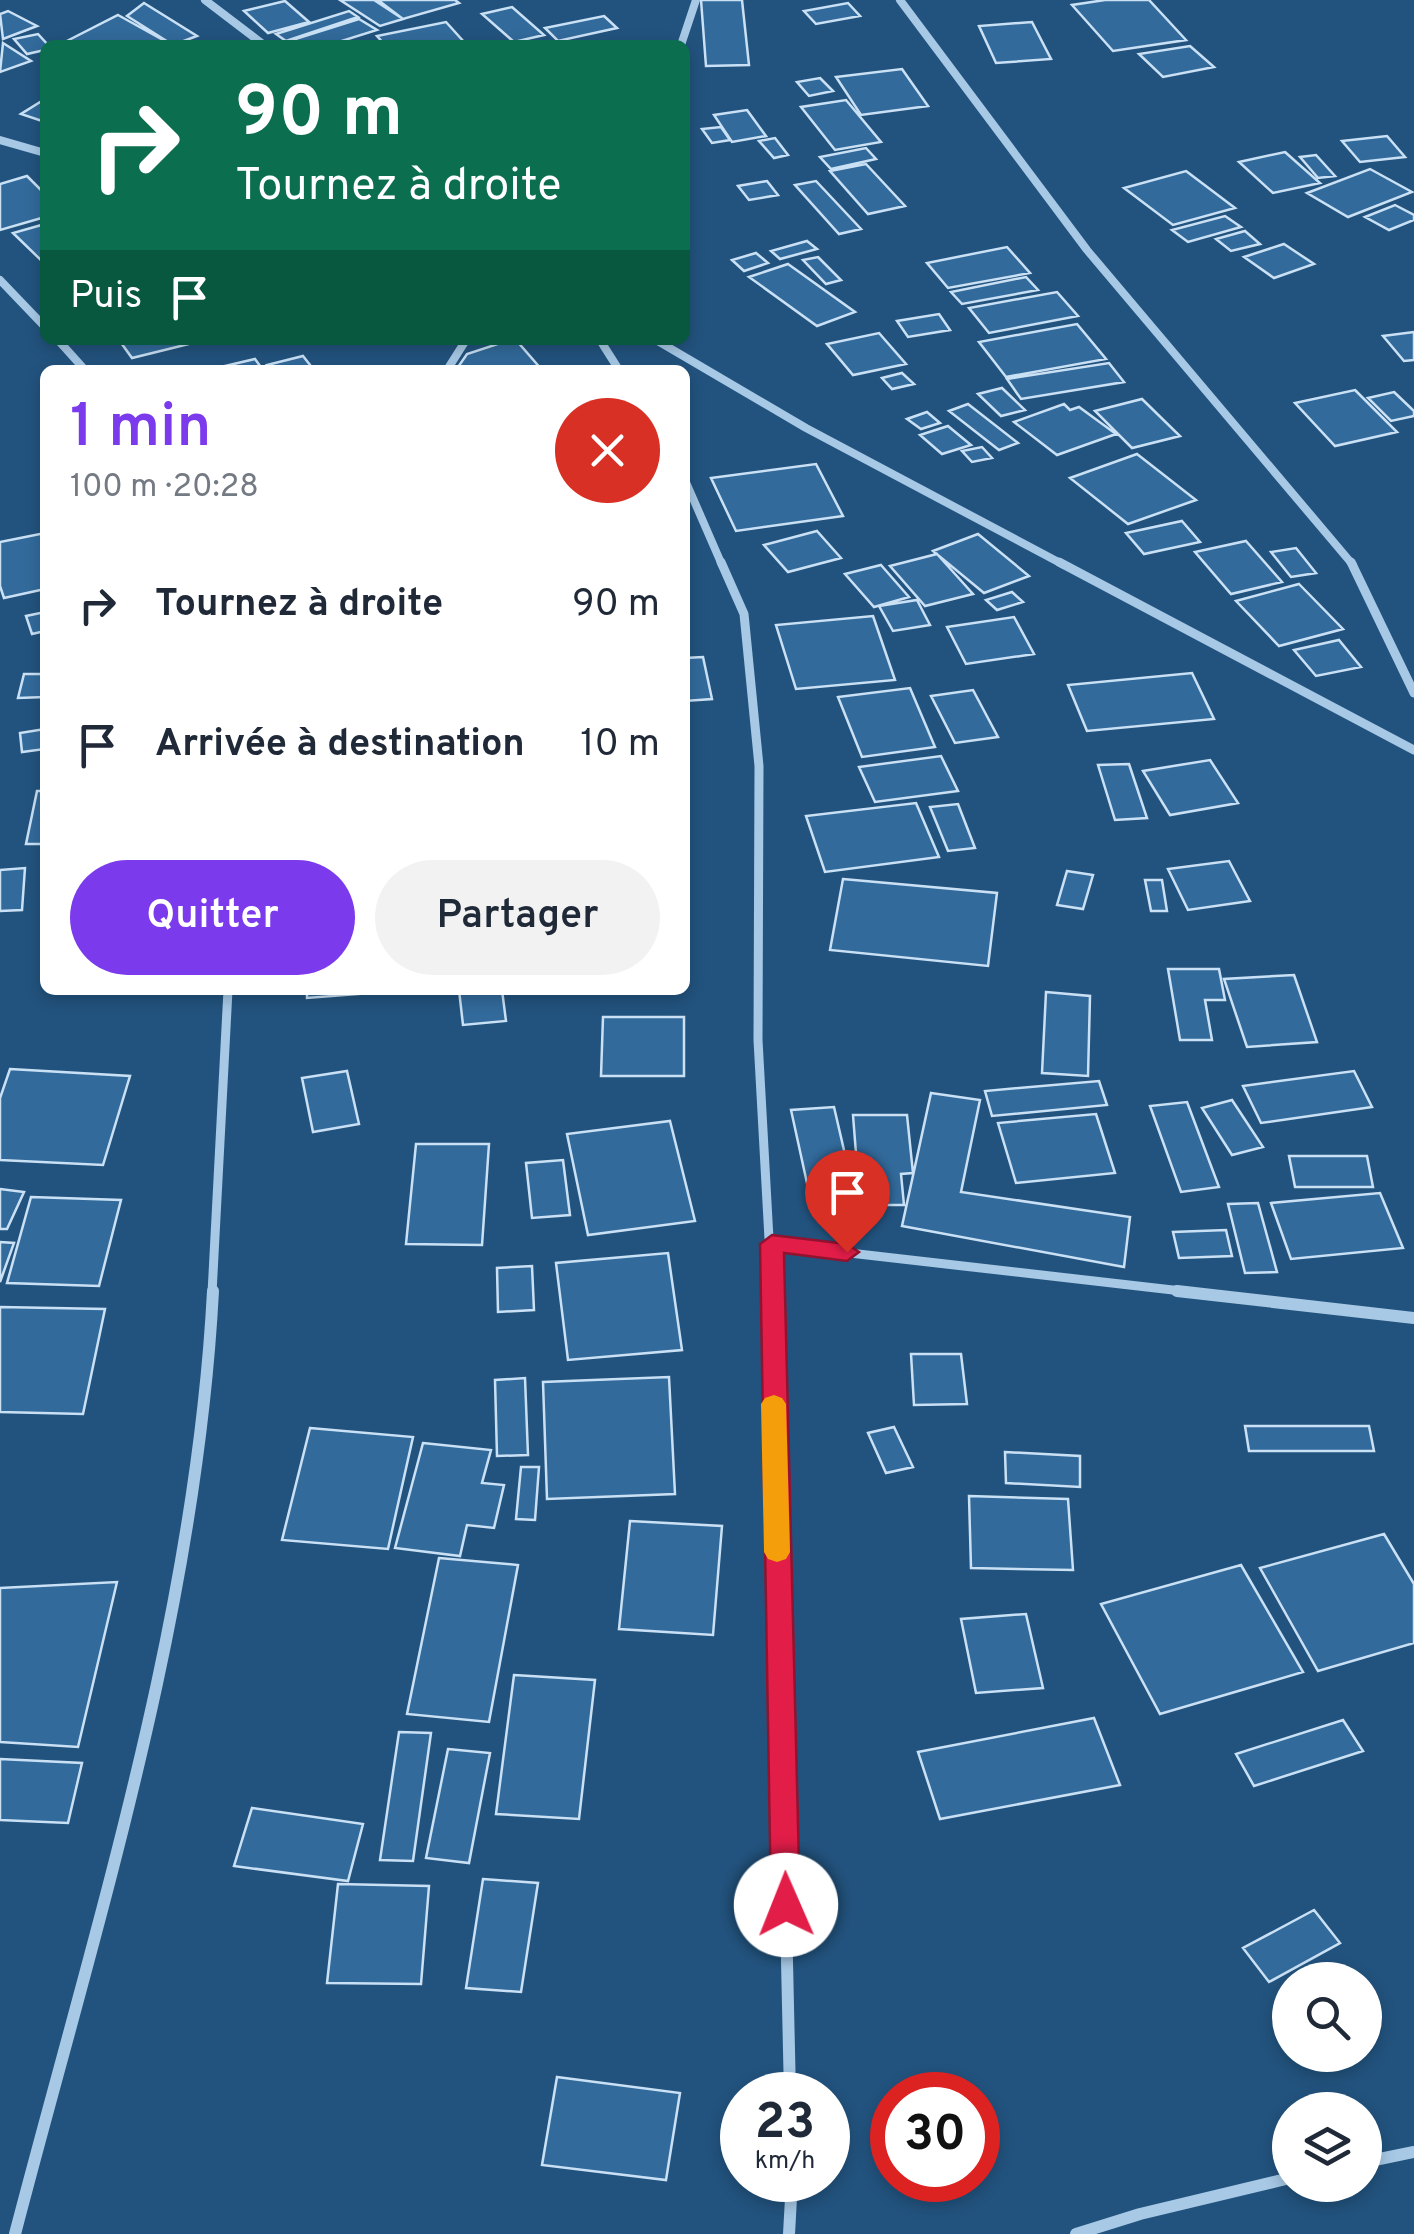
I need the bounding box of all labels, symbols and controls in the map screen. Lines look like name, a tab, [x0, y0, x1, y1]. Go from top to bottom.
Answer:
text: 90 m	[235, 72, 403, 161]
icon: right	[70, 80, 200, 210]
text: Tournez à droite	[235, 159, 562, 216]
icon: arrive	[162, 270, 217, 325]
text: Puis	[70, 273, 142, 322]
text: 1 min	[70, 392, 211, 468]
button: close	[555, 398, 660, 503]
text: 100 m · 20:28	[70, 468, 259, 508]
icon: right	[70, 578, 125, 633]
text: Tournez à droite	[155, 581, 443, 630]
text: 90 m	[572, 581, 660, 630]
icon: arrive	[70, 718, 125, 773]
text: Arrivée à destination	[155, 721, 525, 770]
text: 10 m	[580, 721, 660, 770]
button: Quitter	[70, 860, 355, 975]
button: Partager	[375, 860, 660, 975]
pin	[805, 1150, 890, 1253]
icon: arrive	[820, 1165, 875, 1220]
position arrow	[734, 1853, 838, 1957]
map controls	[1272, 1962, 1382, 2202]
button: search	[1272, 1962, 1382, 2072]
speed limit sign: 30	[870, 2072, 1000, 2202]
button: layers	[1272, 2092, 1382, 2202]
text: 23	[755, 2093, 815, 2156]
text: km/h	[755, 2146, 815, 2178]

